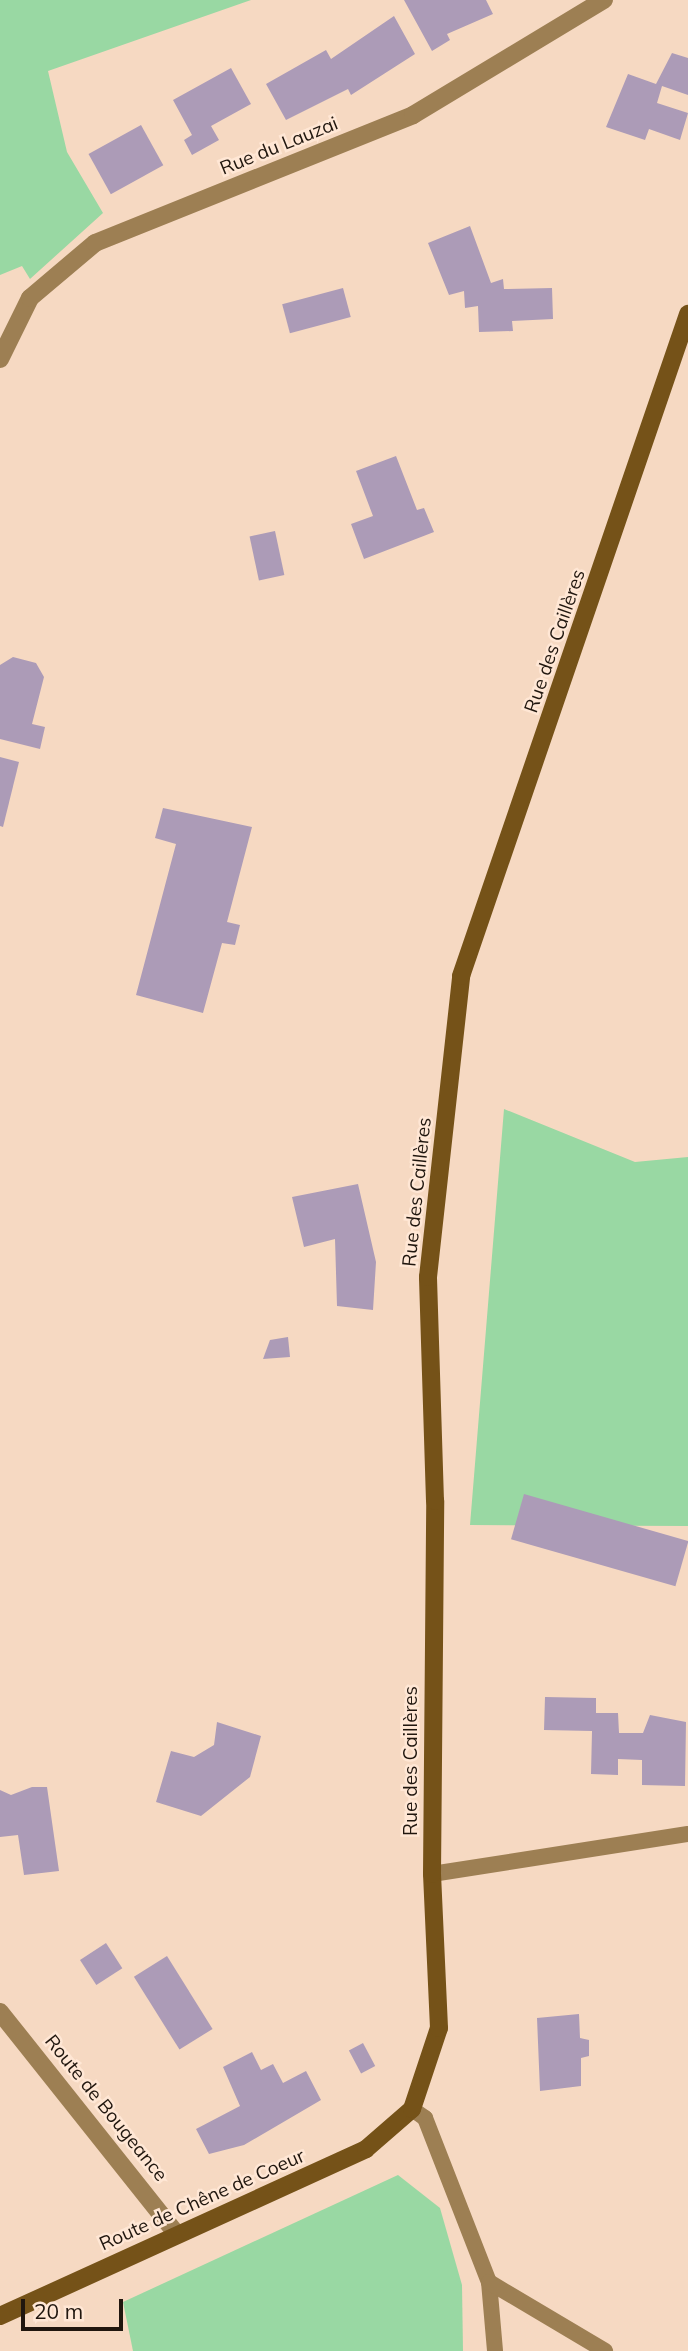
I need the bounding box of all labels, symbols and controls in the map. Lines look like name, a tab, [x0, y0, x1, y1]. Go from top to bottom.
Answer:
street label: Rue du Lauzai	[217, 112, 341, 180]
street label: Rue des Caillères	[520, 566, 590, 716]
street label: Rue des Caillères	[398, 1116, 436, 1268]
street label: Rue des Caillères	[400, 1686, 422, 1836]
street label: Route de Bougeance	[40, 2030, 172, 2186]
street label: Route de Chêne de Coeur	[96, 2144, 308, 2256]
scale bar	[24, 2284, 126, 2328]
text: 20 m	[34, 2298, 83, 2324]

